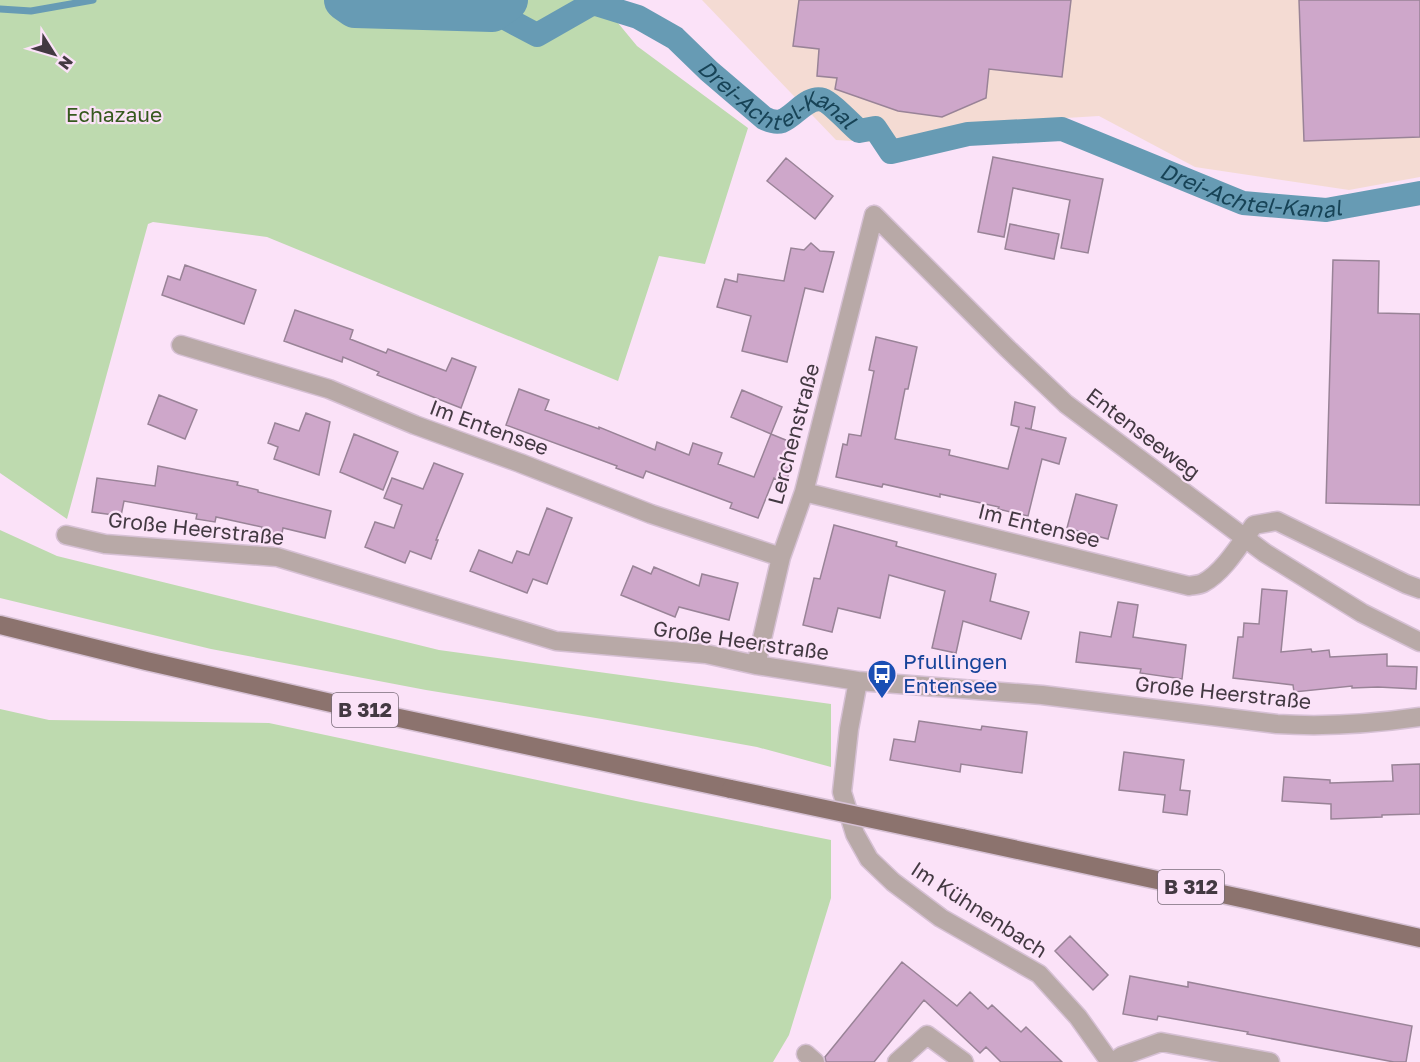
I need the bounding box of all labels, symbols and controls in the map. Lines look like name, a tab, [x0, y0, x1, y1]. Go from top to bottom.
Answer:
north arrow	[24, 24, 84, 84]
text: N	[54, 52, 78, 74]
water label: Drei-Achtel-Kanal	[693, 54, 863, 135]
park label: Echazaue	[66, 101, 162, 127]
water label: Drei-Achtel-Kanal	[1156, 157, 1345, 223]
street label: Lerchenstraße	[762, 360, 824, 507]
street label: Entenseeweg	[1081, 382, 1206, 485]
street label: Im Entensee	[426, 393, 552, 461]
street label: Im Entensee	[975, 497, 1103, 553]
street label: Große Heerstraße	[107, 506, 286, 550]
street label: Große Heerstraße	[652, 615, 831, 665]
place label: Pfullingen Entensee	[903, 648, 1007, 698]
bus stop icon: Pfullingen Entensee	[866, 658, 898, 700]
street label: Große Heerstraße	[1134, 670, 1313, 714]
road number: B 312	[332, 693, 398, 727]
street label: Im Kühnenbach	[907, 855, 1053, 963]
road number: B 312	[1158, 870, 1224, 904]

